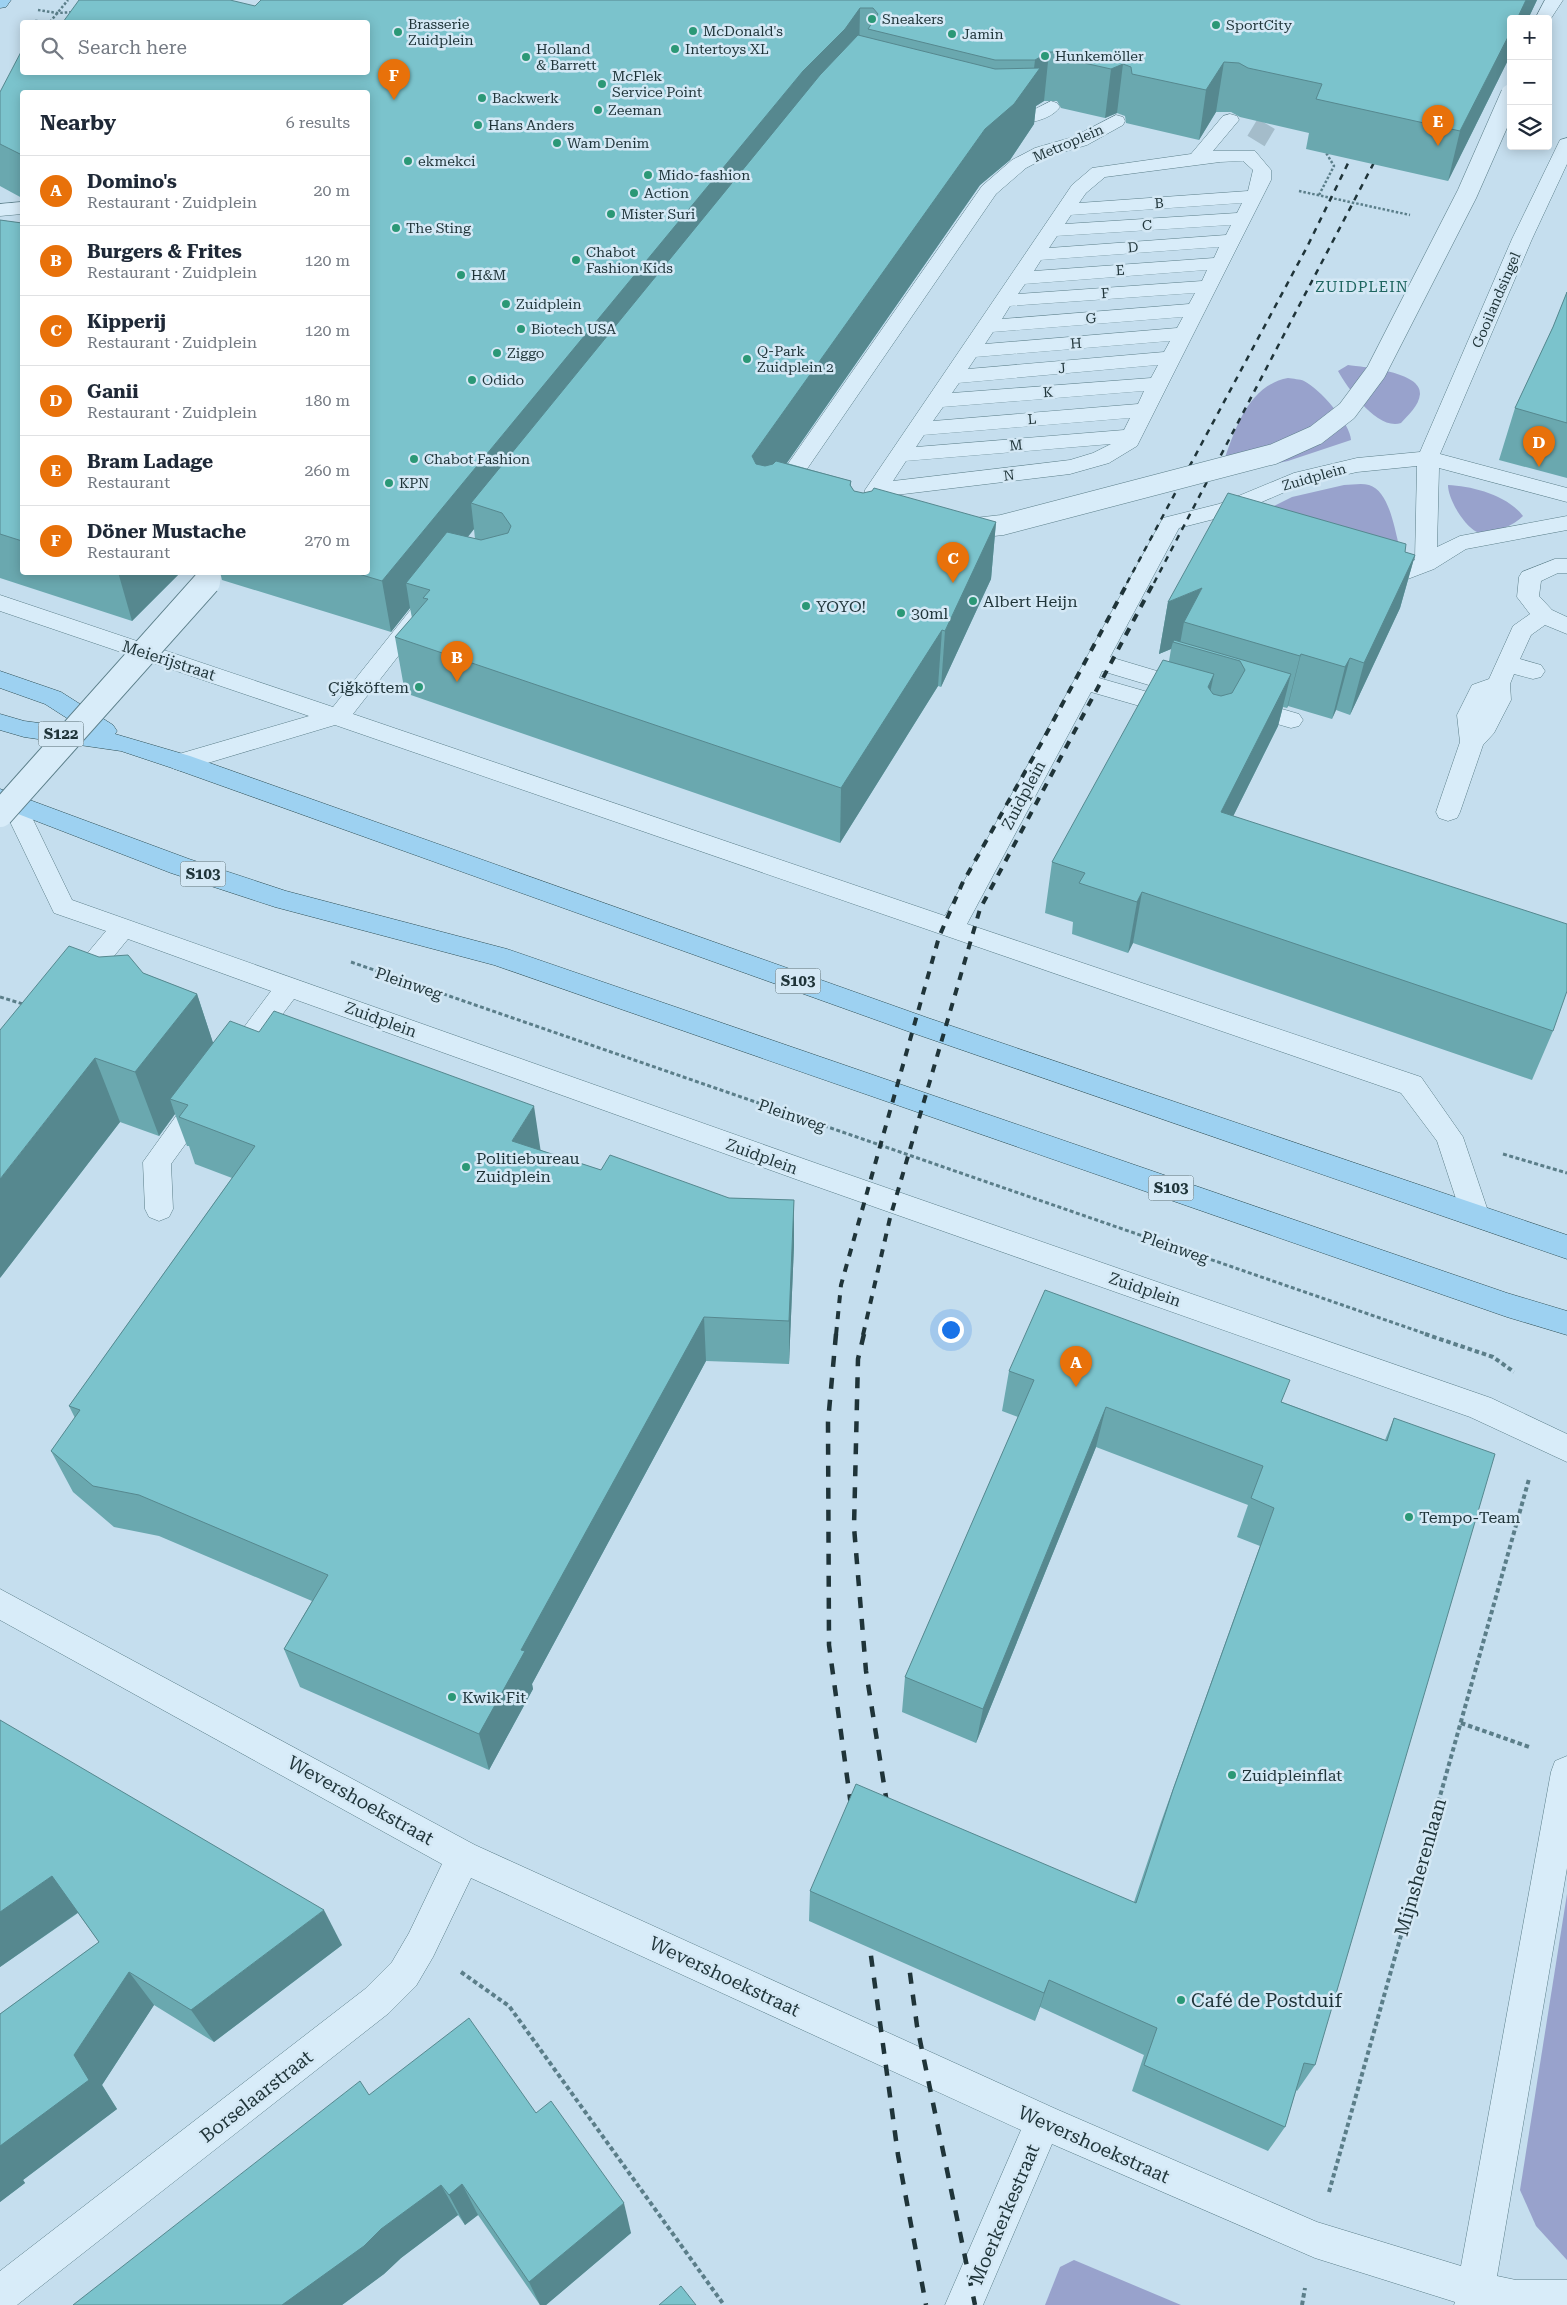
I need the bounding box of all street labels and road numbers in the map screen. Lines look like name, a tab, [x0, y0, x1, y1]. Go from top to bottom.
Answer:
street label: Metroplein	[1030, 121, 1106, 165]
street label: B	[1154, 195, 1164, 211]
street label: C	[1142, 217, 1152, 233]
street label: D	[1127, 239, 1139, 255]
street label: Gooilandsingel	[1469, 249, 1524, 350]
street label: E	[1115, 262, 1125, 278]
street label: F	[1100, 285, 1110, 301]
street label: G	[1085, 310, 1097, 326]
street label: H	[1070, 335, 1083, 351]
street label: J	[1057, 360, 1067, 376]
street label: K	[1042, 384, 1054, 400]
street label: L	[1027, 411, 1037, 427]
street label: M	[1009, 436, 1023, 454]
street label: Zuidplein	[1280, 460, 1348, 494]
street label: N	[1002, 466, 1016, 484]
street label: Meierijstraat	[120, 636, 218, 685]
road number: S122	[38, 722, 84, 746]
street label: Zuidplein	[997, 758, 1049, 833]
road number: S103	[180, 862, 226, 886]
street label: Pleinweg	[373, 963, 446, 1004]
road number: S103	[776, 968, 820, 994]
street label: Zuidplein	[342, 998, 419, 1041]
street label: Pleinweg	[756, 1095, 829, 1136]
street label: Zuidplein	[723, 1135, 800, 1178]
road number: S103	[1148, 1176, 1194, 1200]
street label: Pleinweg	[1139, 1227, 1212, 1268]
street label: Zuidplein	[1106, 1268, 1183, 1311]
street label: Wevershoekstraat	[284, 1751, 438, 1850]
street label: Mijnsherenlaan	[1390, 1796, 1451, 1939]
street label: Wevershoekstraat	[646, 1931, 804, 2021]
street label: Borselaarstraat	[195, 2045, 317, 2147]
street label: Wevershoekstraat	[1014, 2101, 1173, 2188]
street label: Moerkerkestraat	[964, 2140, 1044, 2288]

